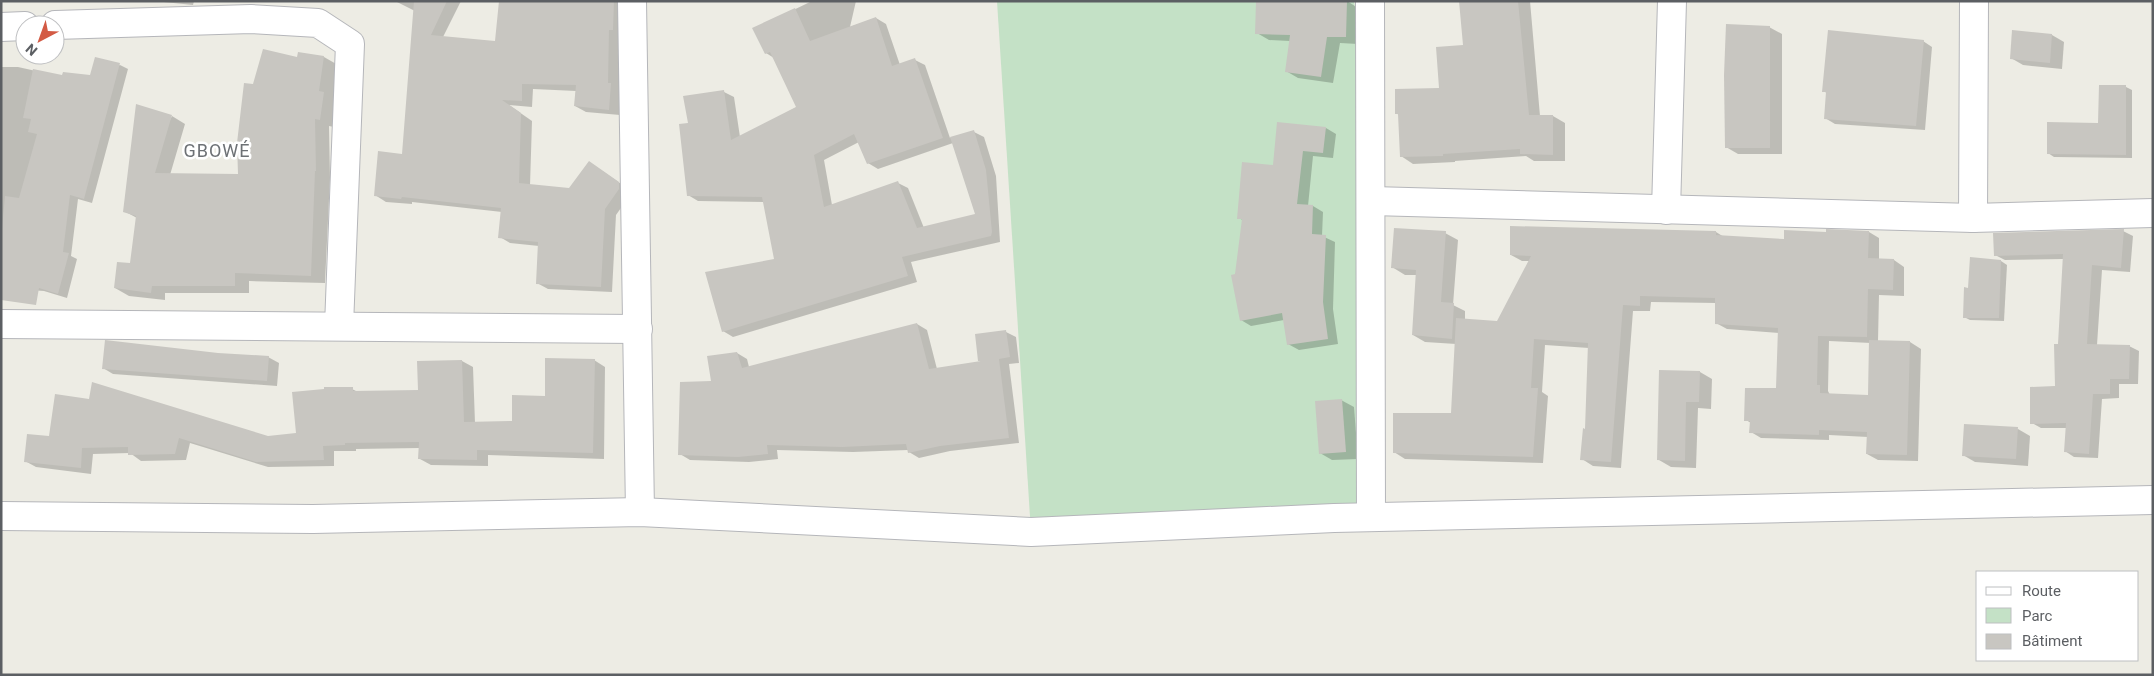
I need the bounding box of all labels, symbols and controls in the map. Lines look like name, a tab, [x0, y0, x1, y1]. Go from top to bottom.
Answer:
north arrow	[15, 15, 65, 65]
text: N	[22, 41, 40, 59]
district label: GBOWÉ	[183, 140, 251, 161]
legend	[1976, 571, 2139, 661]
text: Route	[2022, 582, 2061, 600]
text: Parc	[2022, 607, 2052, 625]
text: Bâtiment	[2022, 632, 2082, 650]

